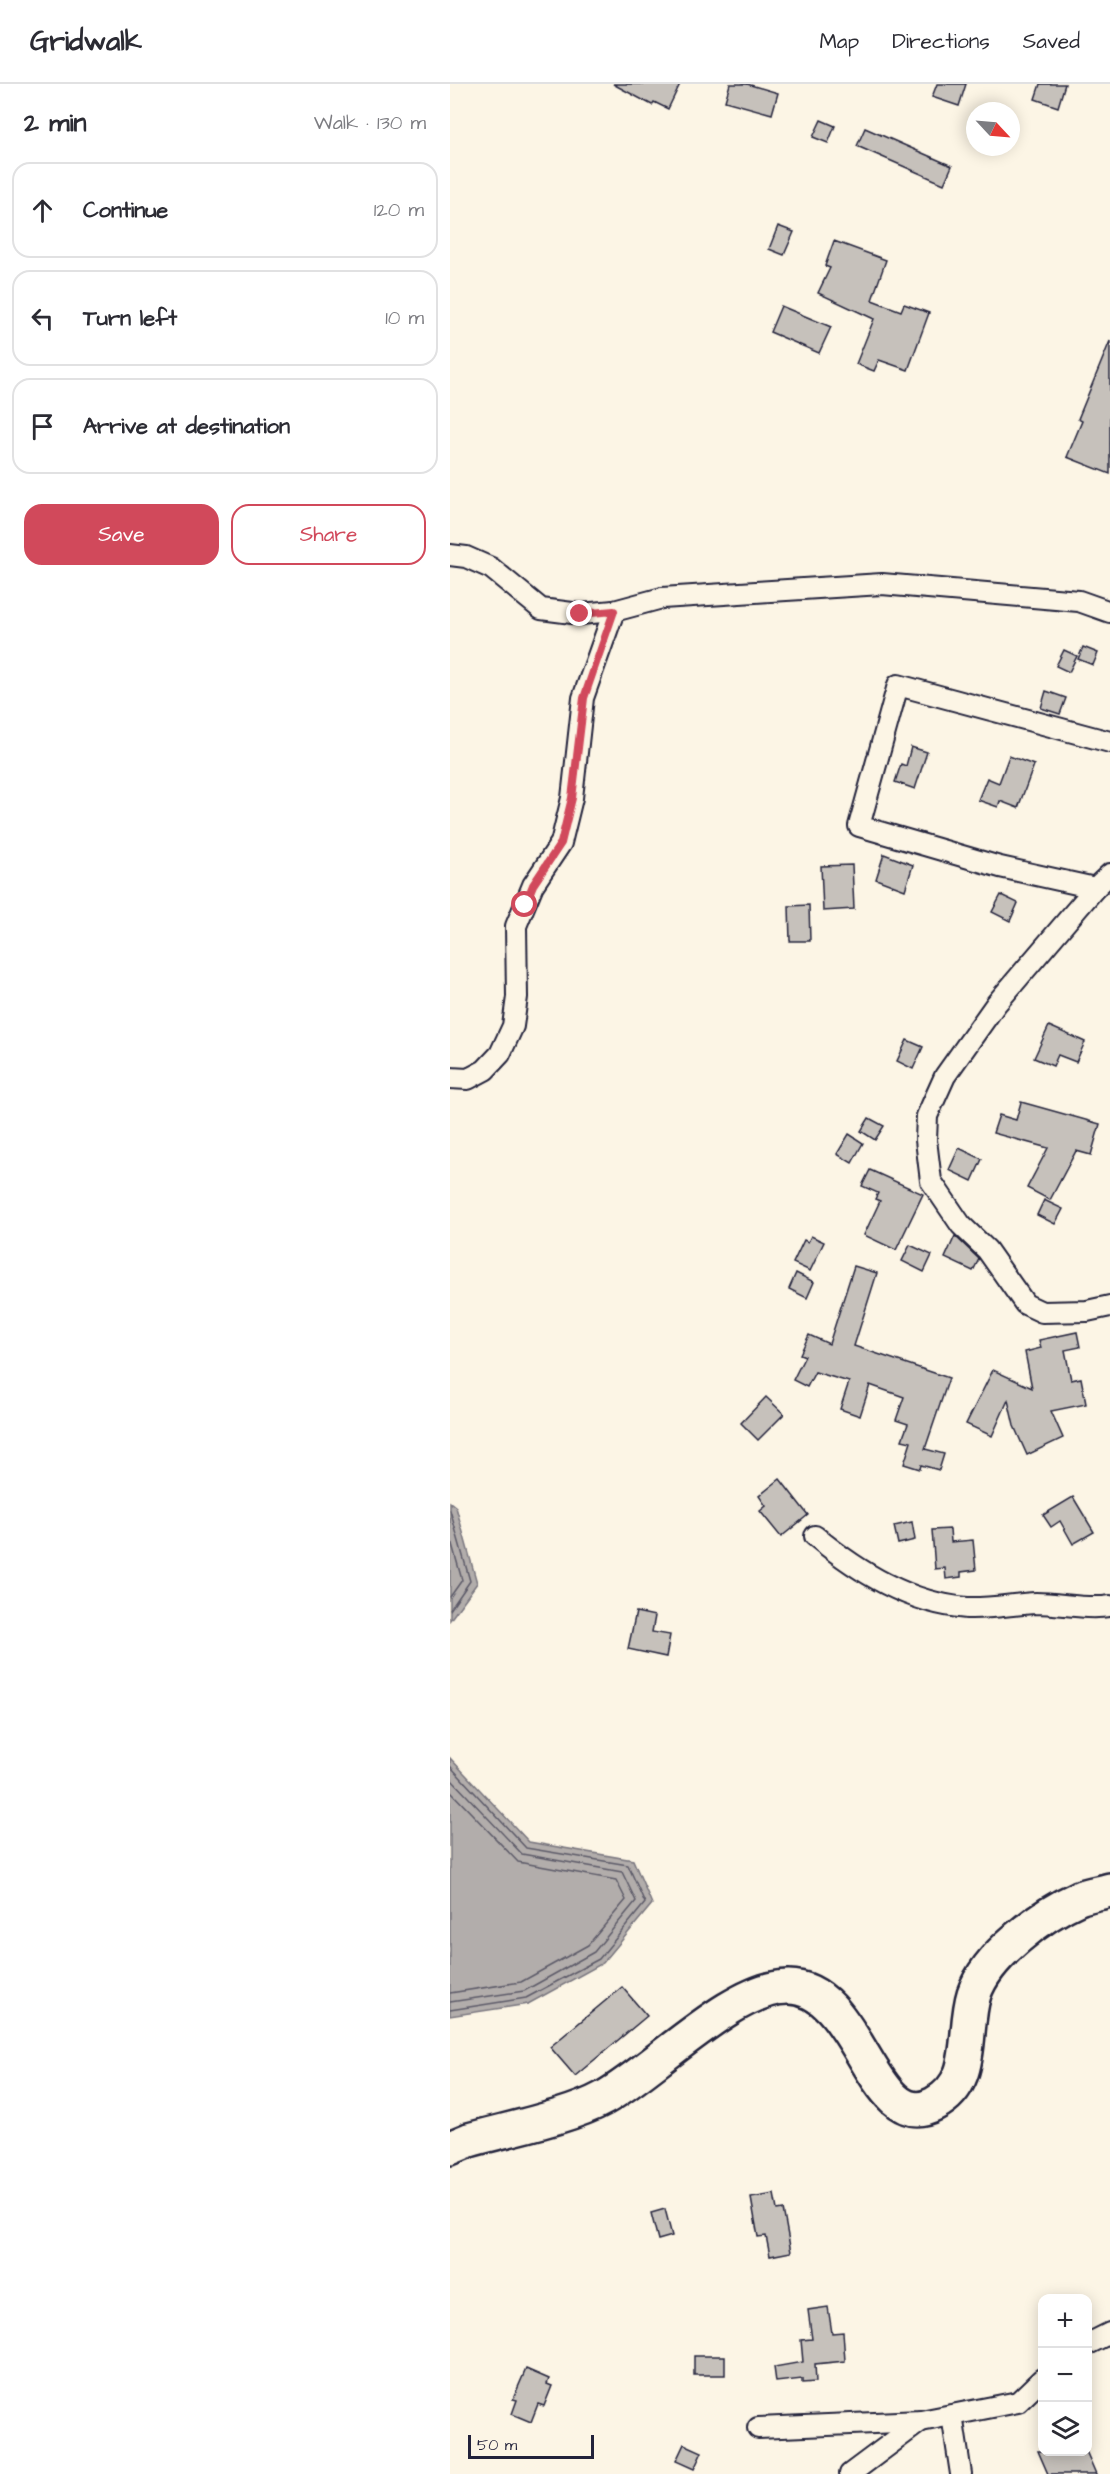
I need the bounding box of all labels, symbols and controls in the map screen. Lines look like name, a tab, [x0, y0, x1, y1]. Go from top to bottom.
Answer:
text: Gridwalk	[30, 22, 142, 61]
text: Map	[819, 27, 859, 56]
text: Directions	[892, 27, 990, 56]
text: Saved	[1023, 27, 1080, 56]
north arrow	[966, 102, 1020, 156]
text: 2 min	[24, 105, 86, 141]
text: Walk · 130 m	[314, 109, 426, 137]
icon: ahead	[26, 194, 59, 227]
text: Continue	[83, 195, 168, 226]
text: 120 m	[374, 196, 424, 224]
icon: left	[26, 302, 59, 335]
text: Turn left	[83, 303, 177, 334]
text: 10 m	[385, 304, 424, 332]
icon: arrive	[26, 410, 59, 443]
text: Arrive at destination	[83, 411, 290, 442]
button: Save	[24, 504, 219, 565]
button: Share	[231, 504, 426, 565]
route end	[566, 600, 592, 626]
route start	[511, 891, 537, 917]
map controls	[1038, 2294, 1092, 2456]
button: +	[1038, 2294, 1092, 2348]
button: −	[1038, 2348, 1092, 2402]
button: layers	[1038, 2402, 1092, 2456]
scale bar	[468, 2432, 594, 2460]
text: 50 m	[477, 2434, 517, 2456]

